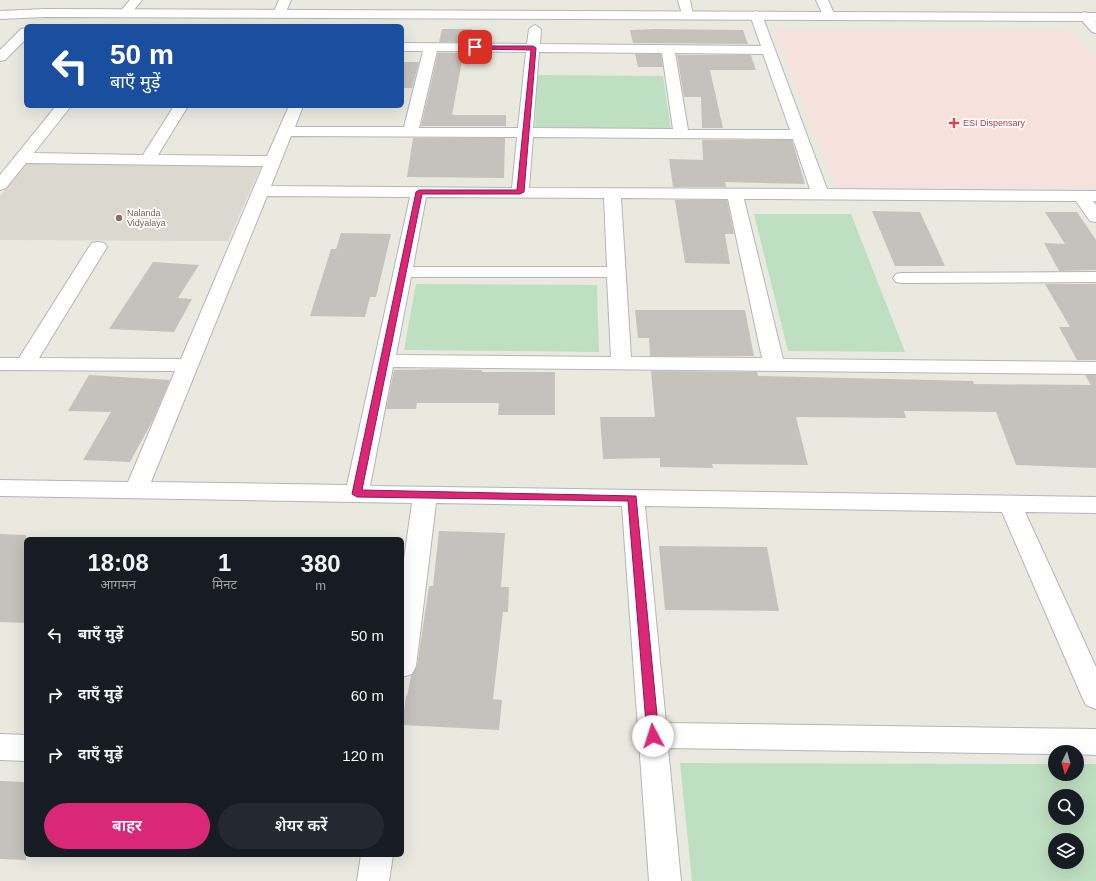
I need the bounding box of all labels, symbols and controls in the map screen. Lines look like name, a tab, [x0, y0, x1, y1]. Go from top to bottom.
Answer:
pin	[458, 30, 492, 64]
icon: arrive	[464, 36, 486, 58]
text: 50 m	[110, 39, 174, 70]
icon: left	[44, 40, 96, 92]
text: बाएँ मुड़ें	[110, 72, 160, 92]
marker: ESI Dispensary	[948, 117, 960, 129]
place label: ESI Dispensary	[963, 118, 1026, 128]
place label: Nalanda Vidyalaya	[127, 208, 166, 228]
marker: Nalanda Vidyalaya	[114, 213, 124, 223]
text: 18:08	[87, 549, 149, 576]
text: 1	[218, 549, 231, 576]
text: 380	[301, 550, 341, 577]
text: आगमन	[100, 577, 136, 592]
text: मिनट	[212, 577, 237, 592]
text: m	[315, 578, 326, 593]
icon: left	[44, 624, 66, 646]
text: बाएँ मुड़ें	[78, 625, 123, 642]
text: 50 m	[351, 627, 384, 644]
icon: right	[44, 684, 66, 706]
text: दाएँ मुड़ें	[78, 685, 122, 702]
text: 60 m	[351, 687, 384, 704]
position arrow	[632, 715, 674, 757]
icon: right	[44, 744, 66, 766]
text: दाएँ मुड़ें	[78, 745, 122, 762]
north arrow	[1048, 745, 1084, 781]
map controls	[1048, 745, 1084, 869]
text: 120 m	[342, 747, 384, 764]
button: search	[1048, 789, 1084, 825]
button: बाहर	[44, 803, 210, 849]
button: शेयर करें	[218, 803, 384, 849]
button: layers	[1048, 833, 1084, 869]

